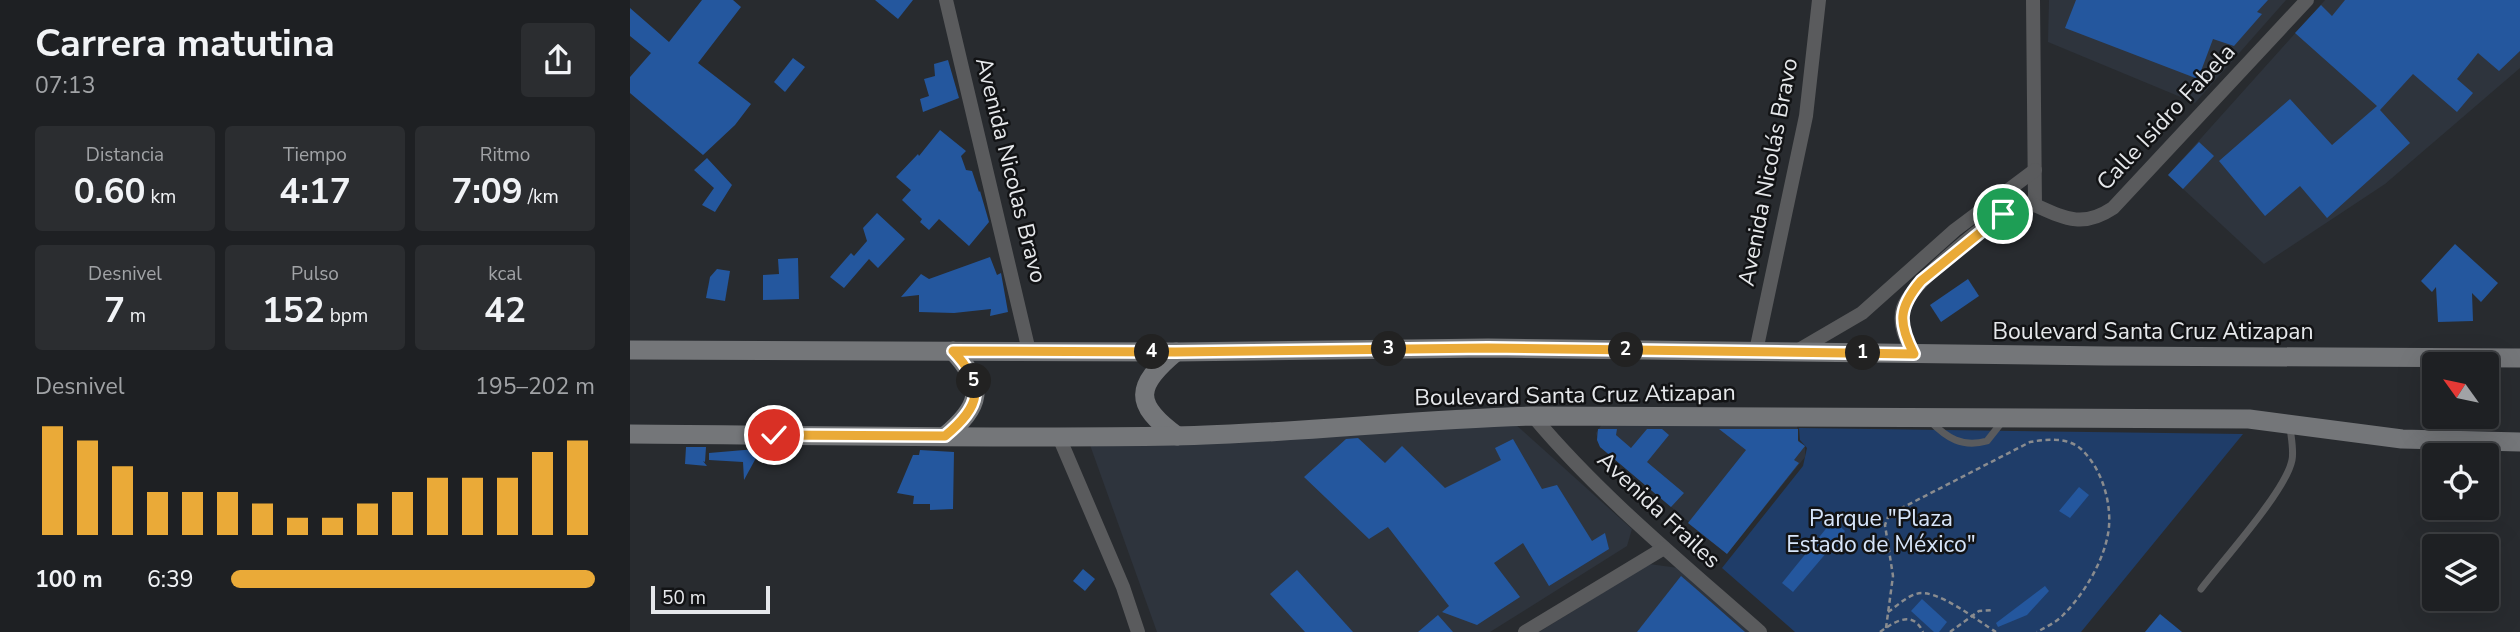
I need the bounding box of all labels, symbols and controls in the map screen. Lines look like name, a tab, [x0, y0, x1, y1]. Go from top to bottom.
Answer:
text: Carrera matutina	[35, 18, 335, 69]
button: share	[521, 23, 595, 97]
street label: Calle Isidro Fabela	[2090, 37, 2242, 197]
street label: Avenida Nicolas Bravo	[968, 54, 1054, 286]
street label: Avenida Nicolás Bravo	[1731, 55, 1805, 289]
text: 07:13	[35, 70, 95, 101]
text: Distancia	[86, 142, 164, 168]
text: Tiempo	[283, 142, 347, 168]
text: Ritmo	[480, 142, 530, 168]
text: 0.60	[74, 168, 146, 215]
text: 4:17	[279, 168, 351, 215]
text: 7:09	[451, 168, 523, 215]
text: km	[146, 184, 176, 210]
text: /km	[523, 184, 559, 210]
pin	[1973, 184, 2033, 244]
icon: arrive	[1984, 195, 2022, 233]
text: Desnivel	[88, 261, 162, 287]
text: Pulso	[291, 261, 339, 287]
text: kcal	[488, 261, 522, 287]
text: 7	[104, 287, 125, 334]
text: 152	[262, 287, 325, 334]
text: 42	[484, 287, 526, 334]
text: m	[125, 303, 146, 329]
text: bpm	[325, 303, 368, 329]
street label: Boulevard Santa Cruz Atizapan	[1992, 316, 2314, 347]
pin: 3	[1372, 332, 1406, 366]
pin: 2	[1608, 332, 1644, 368]
pin: 4	[1134, 334, 1170, 370]
text: 3	[1383, 335, 1394, 361]
text: 2	[1620, 336, 1631, 362]
pin: 1	[1846, 336, 1880, 370]
text: 4	[1146, 338, 1157, 364]
text: 1	[1857, 339, 1868, 365]
north arrow	[2422, 352, 2499, 429]
map controls	[2422, 352, 2499, 611]
pin: 5	[956, 364, 992, 398]
text: 5	[968, 367, 979, 393]
text: Desnivel	[35, 371, 125, 402]
text: 195–202 m	[475, 371, 595, 402]
street label: Boulevard Santa Cruz Atizapan	[1414, 377, 1736, 413]
pin	[744, 405, 804, 465]
icon: check	[755, 416, 793, 454]
button: locate	[2422, 443, 2499, 520]
street label: Avenida Frailes	[1591, 445, 1727, 575]
park label: Parque "Plaza Estado de México"	[1786, 503, 1976, 560]
button: layers	[2422, 534, 2499, 611]
text: 100 m	[35, 564, 103, 595]
text: 6:39	[147, 564, 194, 595]
scale bar	[651, 583, 770, 615]
text: 50 m	[662, 585, 706, 611]

